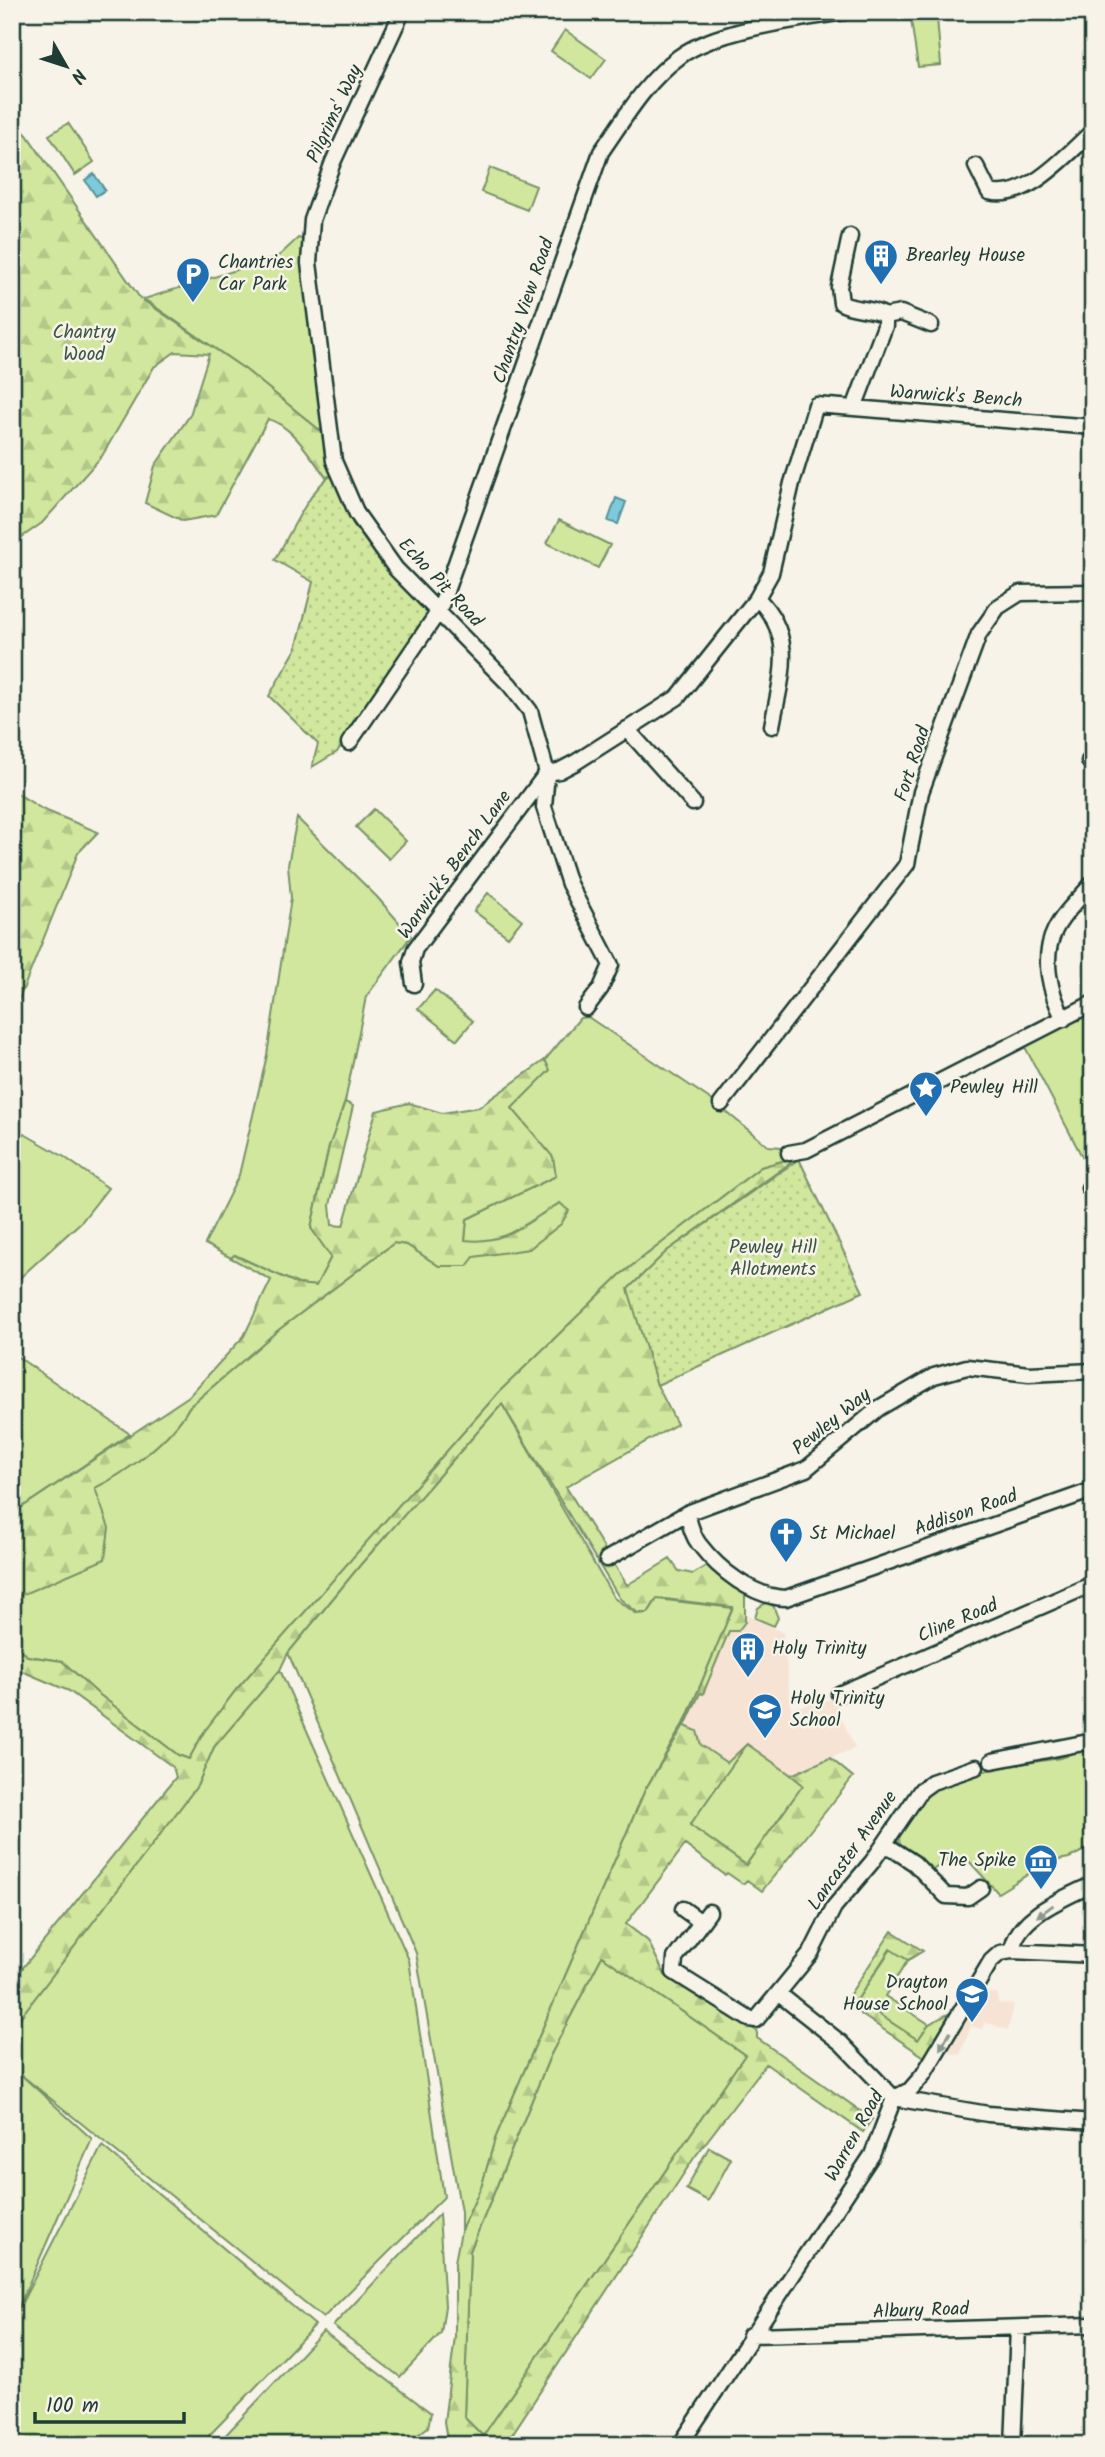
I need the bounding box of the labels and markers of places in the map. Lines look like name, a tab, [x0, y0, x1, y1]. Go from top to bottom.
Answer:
building icon: Brearley House	[862, 237, 900, 286]
place label: Brearley House	[906, 241, 1025, 271]
place label: Chantries Car Park	[218, 248, 293, 300]
parking icon: Chantries Car Park	[174, 255, 212, 304]
place icon: Pewley Hill	[907, 1069, 945, 1118]
place label: Pewley Hill	[950, 1073, 1038, 1103]
church icon: St Michael	[767, 1515, 805, 1564]
place label: St Michael	[810, 1519, 896, 1549]
building icon: Holy Trinity	[729, 1630, 767, 1679]
place label: Holy Trinity	[772, 1634, 868, 1664]
place label: Holy Trinity School	[790, 1684, 886, 1736]
school or university icon: Holy Trinity School	[746, 1691, 784, 1740]
museum icon: The Spike	[1022, 1842, 1060, 1891]
place label: The Spike	[938, 1846, 1016, 1876]
place label: Drayton House School	[843, 1968, 948, 2020]
school or university icon: Drayton House School	[953, 1975, 991, 2024]

